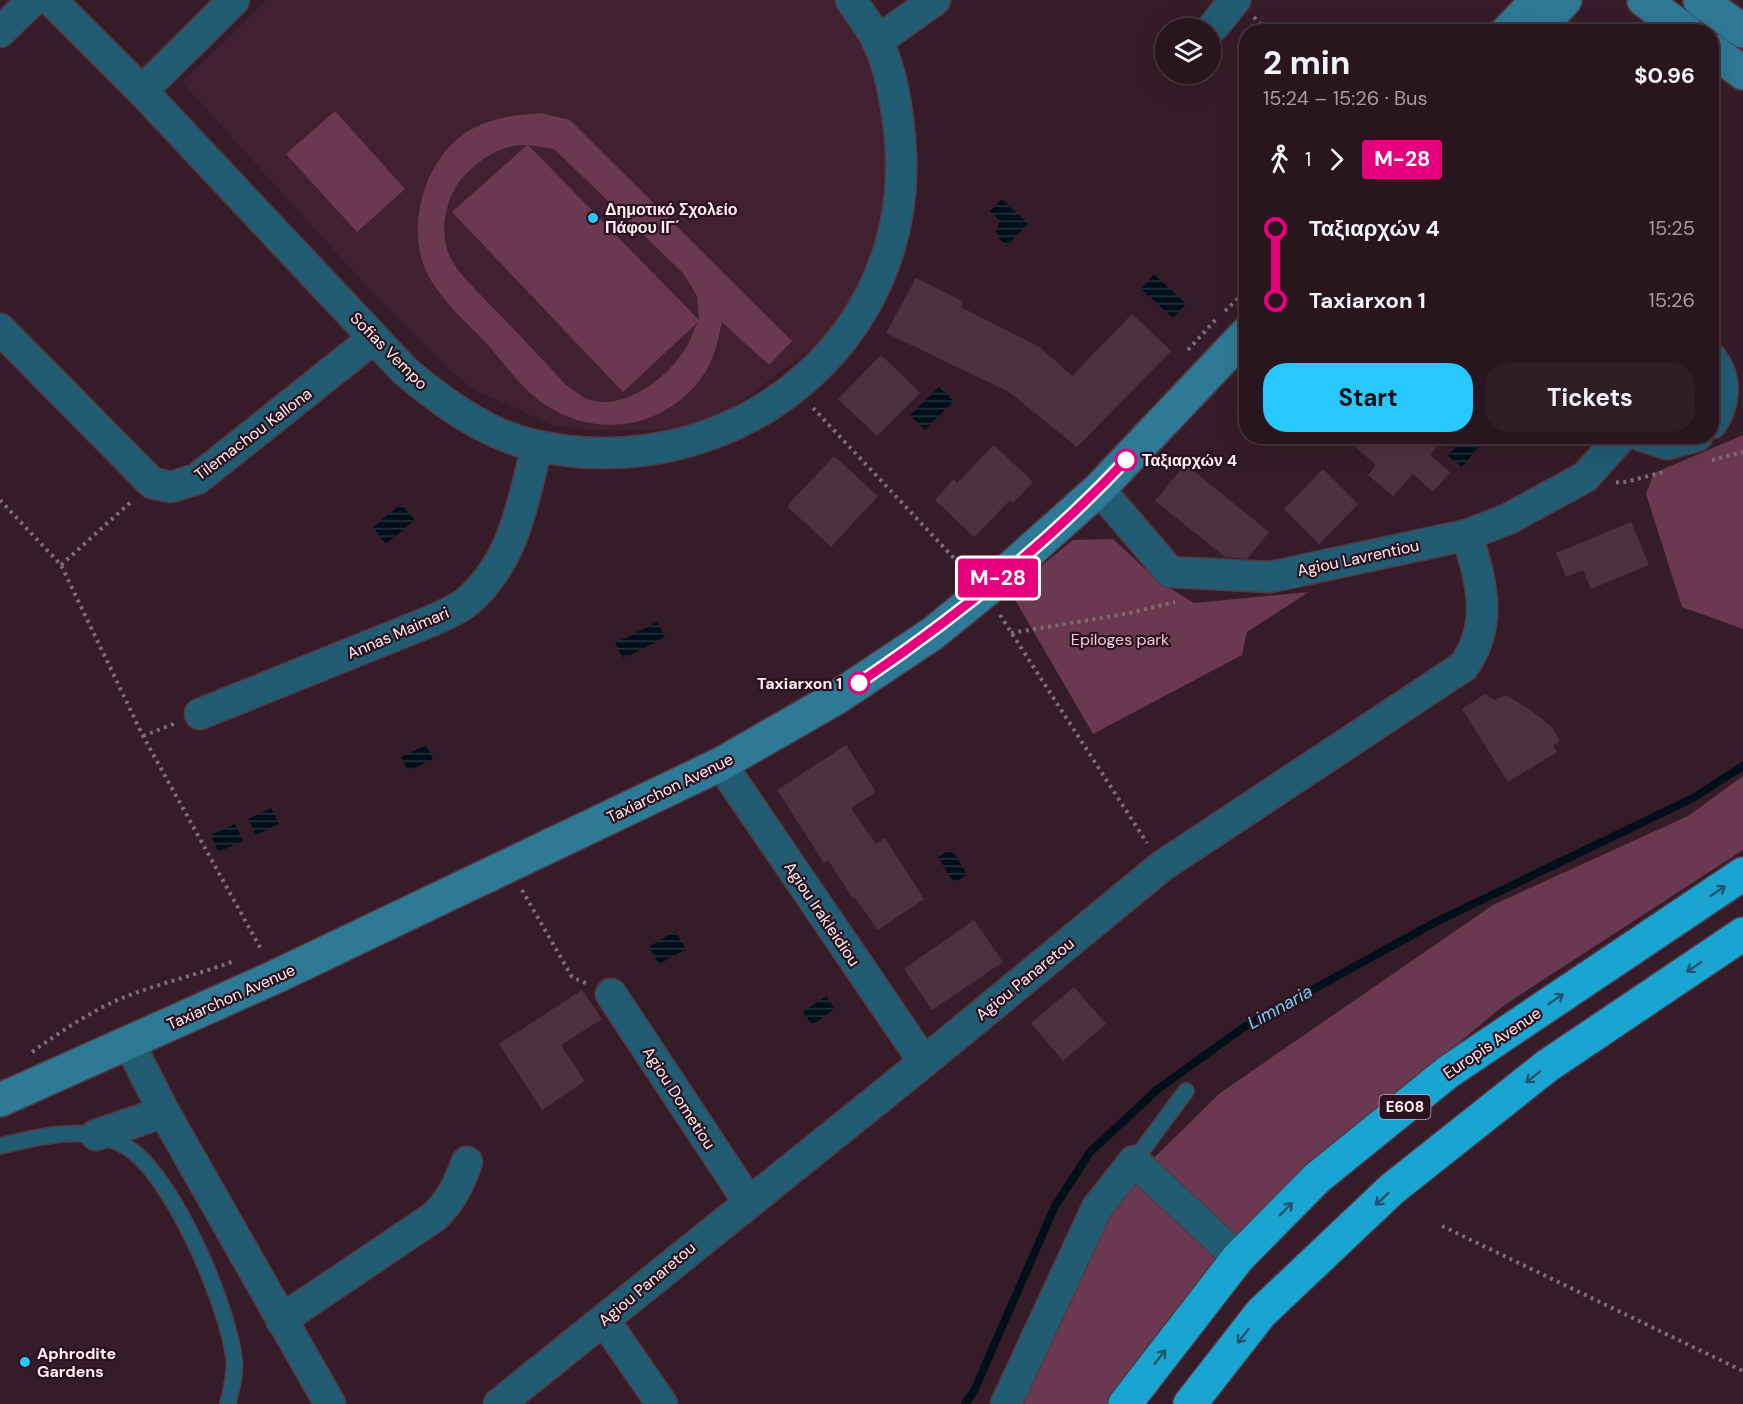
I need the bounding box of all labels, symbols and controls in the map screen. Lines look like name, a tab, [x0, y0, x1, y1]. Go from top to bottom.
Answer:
map controls	[1155, 18, 1221, 84]
button: layers	[1155, 18, 1221, 84]
text: 2 min	[1263, 41, 1350, 84]
text: $0.96	[1634, 61, 1695, 90]
text: 15:24 – 15:26 · Bus	[1263, 85, 1428, 111]
icon: walk	[1263, 143, 1296, 176]
icon: forward	[1320, 143, 1353, 176]
text: M-28	[1374, 145, 1430, 173]
text: 1	[1305, 146, 1311, 172]
place label: Δημοτικό Σχολείο Πάφου ΙΓ΄	[605, 199, 738, 238]
marker: Δημοτικό Σχολείο Πάφου ΙΓ΄	[586, 211, 600, 225]
text: Ταξιαρχών 4	[1309, 214, 1440, 243]
text: 15:25	[1649, 215, 1695, 241]
text: Taxiarxon 1	[1309, 286, 1426, 315]
text: 15:26	[1648, 287, 1695, 313]
street label: Sofias Vempo	[346, 308, 432, 394]
button: Start	[1263, 363, 1473, 432]
button: Tickets	[1485, 363, 1695, 432]
street label: Tilemachou Kallona	[190, 383, 316, 485]
marker: Ταξιαρχών 4	[1115, 449, 1137, 471]
place label: Ταξιαρχών 4	[1142, 450, 1237, 471]
street label: Agiou Lavrentiou	[1295, 535, 1421, 581]
line badge: M-28	[956, 558, 1040, 598]
text: M-28	[970, 564, 1026, 592]
street label: Annas Maimari	[344, 602, 452, 664]
park label: Epiloges park	[1071, 629, 1169, 650]
marker: Taxiarxon 1	[848, 672, 870, 694]
place label: Taxiarxon 1	[757, 673, 842, 694]
street label: Taxiarchon Avenue	[603, 748, 737, 828]
street label: Agiou Irakleidiou	[779, 858, 865, 970]
one-way arrow	[1709, 885, 1726, 897]
street label: Agiou Panaretou	[971, 933, 1079, 1025]
street label: Taxiarchon Avenue	[164, 959, 298, 1035]
one-way arrow	[1687, 961, 1703, 973]
water label: Limnaria	[1243, 979, 1317, 1035]
one-way arrow	[1547, 993, 1564, 1005]
street label: Europis Avenue	[1439, 1002, 1545, 1084]
street label: Agiou Dometiou	[638, 1043, 720, 1153]
one-way arrow	[1525, 1070, 1541, 1083]
road number: E608	[1380, 1095, 1430, 1119]
one-way arrow	[1374, 1192, 1389, 1206]
one-way arrow	[1279, 1201, 1294, 1216]
street label: Agiou Panaretou	[594, 1237, 700, 1331]
one-way arrow	[1237, 1328, 1250, 1344]
place label: Aphrodite Gardens	[37, 1343, 116, 1382]
one-way arrow	[1154, 1349, 1167, 1365]
marker: Aphrodite Gardens	[18, 1355, 32, 1369]

